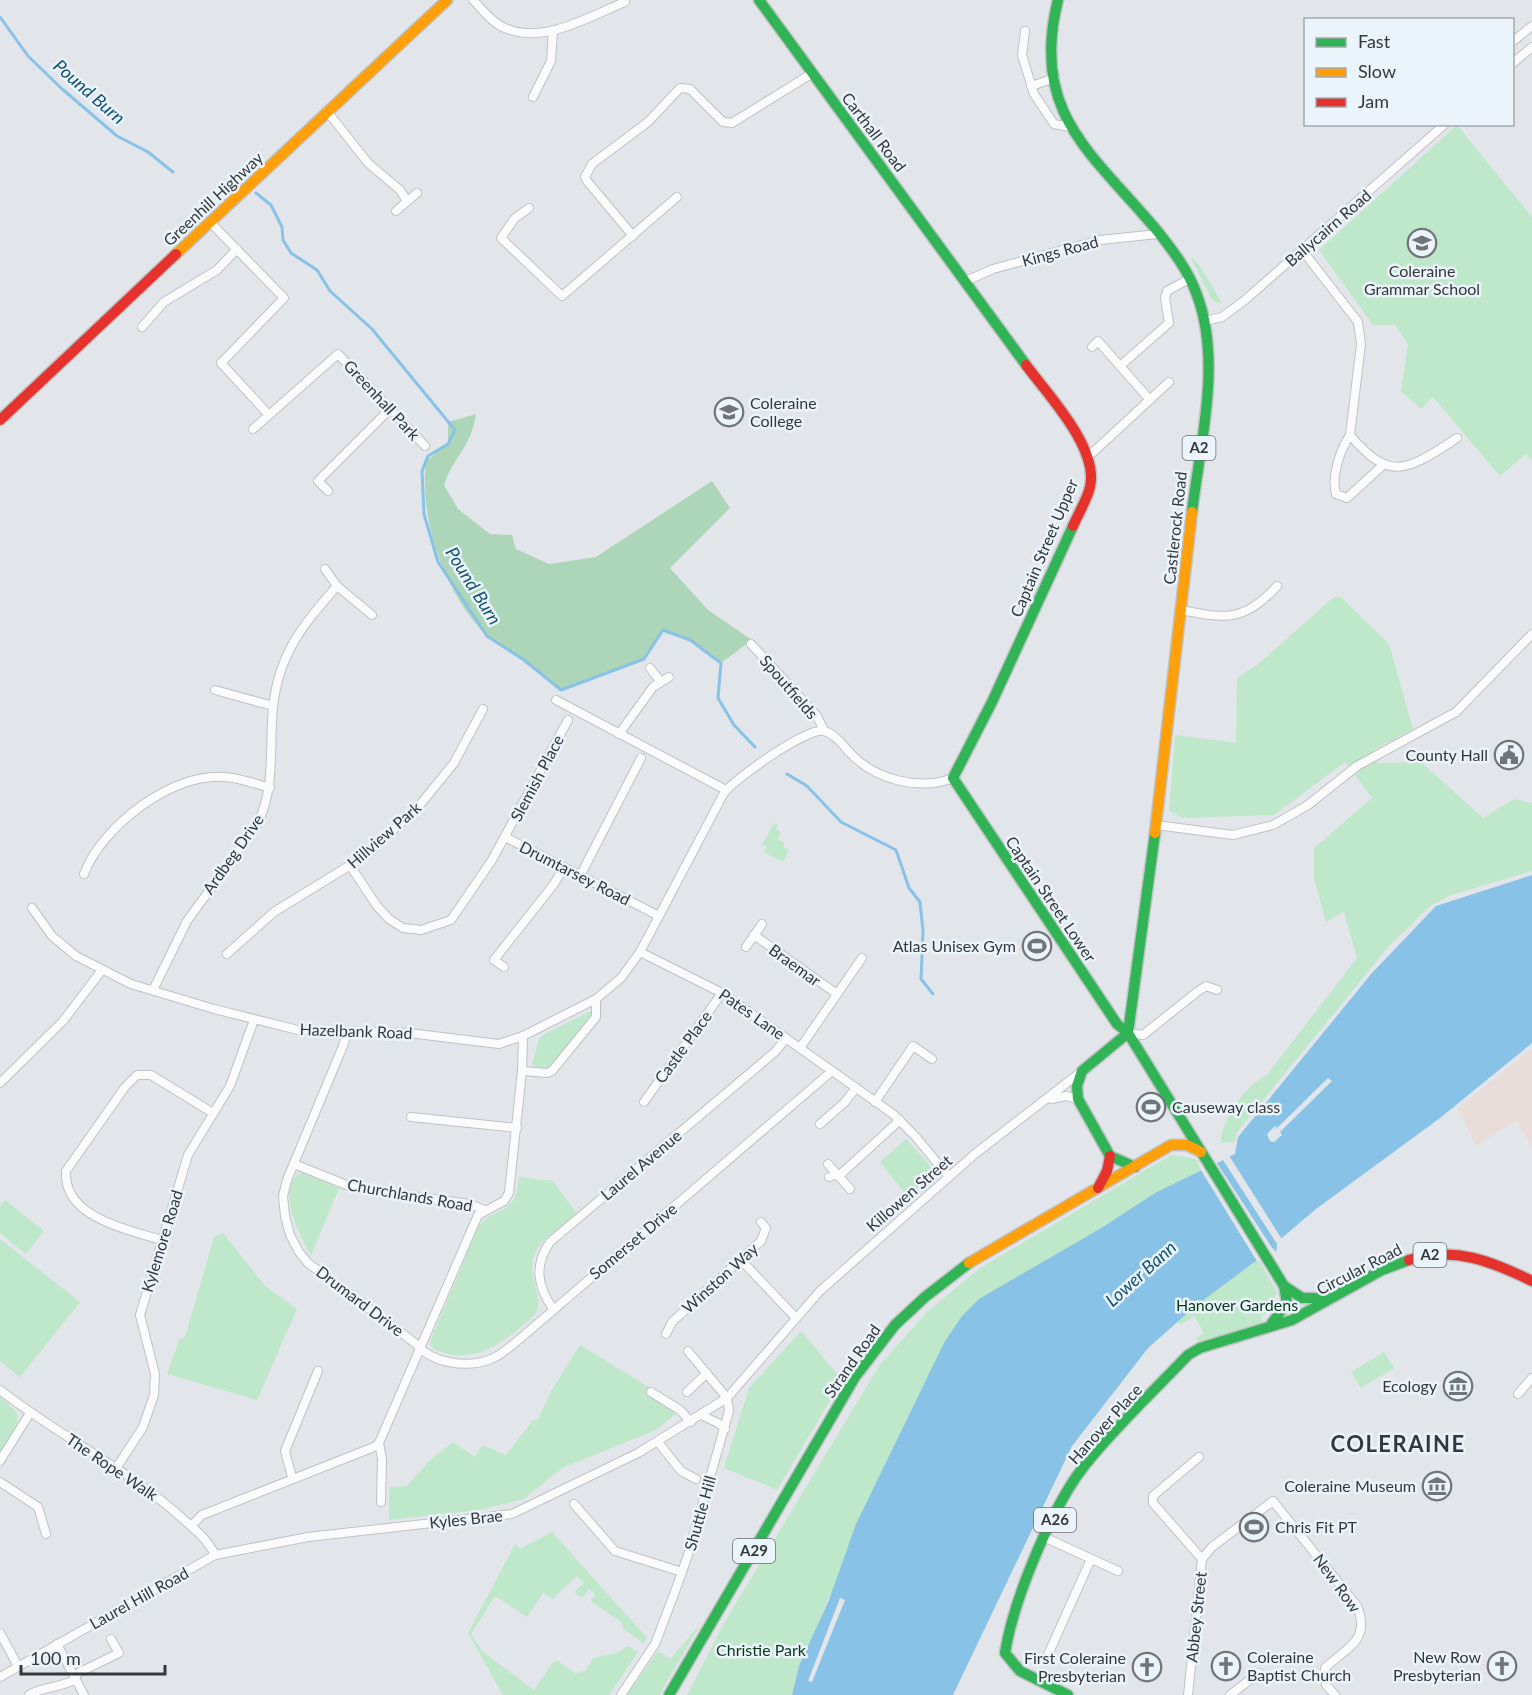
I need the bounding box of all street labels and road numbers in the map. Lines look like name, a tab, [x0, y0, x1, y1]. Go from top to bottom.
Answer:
street label: Carthall Road	[838, 88, 910, 175]
street label: Greenhill Highway	[159, 147, 267, 250]
street label: Ballycairn Road	[1281, 185, 1374, 270]
street label: Kings Road	[1020, 231, 1100, 270]
street label: Greenhall Park	[340, 356, 425, 444]
road number: A2	[1182, 436, 1216, 460]
street label: Castlerock Road	[1159, 471, 1190, 585]
street label: Captain Street Upper	[1006, 476, 1081, 620]
street label: Spoutfields	[756, 651, 822, 723]
street label: Slemish Place	[506, 731, 567, 824]
street label: Hillview Park	[343, 797, 425, 872]
street label: Ardbeg Drive	[198, 810, 267, 897]
street label: Captain Street Lower	[1002, 832, 1101, 965]
street label: Drumtarsey Road	[517, 836, 634, 909]
street label: Braemar	[766, 940, 825, 990]
street label: Pates Lane	[716, 984, 789, 1043]
street label: Castle Place	[650, 1007, 715, 1087]
street label: Hazelbank Road	[299, 1019, 413, 1042]
street label: Laurel Avenue	[597, 1125, 685, 1204]
street label: Killowen Street	[862, 1150, 955, 1235]
street label: Churchlands Road	[346, 1174, 474, 1215]
street label: Kylemore Road	[137, 1187, 186, 1294]
street label: Somerset Drive	[585, 1199, 680, 1283]
street label: Winston Way	[678, 1238, 762, 1317]
street label: Circular Road	[1313, 1239, 1405, 1298]
road number: A2	[1414, 1243, 1446, 1267]
street label: Drumard Drive	[313, 1262, 408, 1340]
street label: Strand Road	[819, 1320, 884, 1401]
street label: Hanover Place	[1064, 1380, 1145, 1468]
street label: The Rope Walk	[63, 1429, 162, 1505]
street label: Shuttle Hill	[680, 1473, 719, 1553]
street label: Kyles Brae	[428, 1505, 504, 1532]
road number: A26	[1034, 1508, 1076, 1532]
road number: A29	[733, 1539, 775, 1563]
street label: New Row	[1310, 1550, 1365, 1616]
street label: Laurel Hill Road	[86, 1563, 191, 1633]
street label: Abbey Street	[1181, 1570, 1210, 1663]

